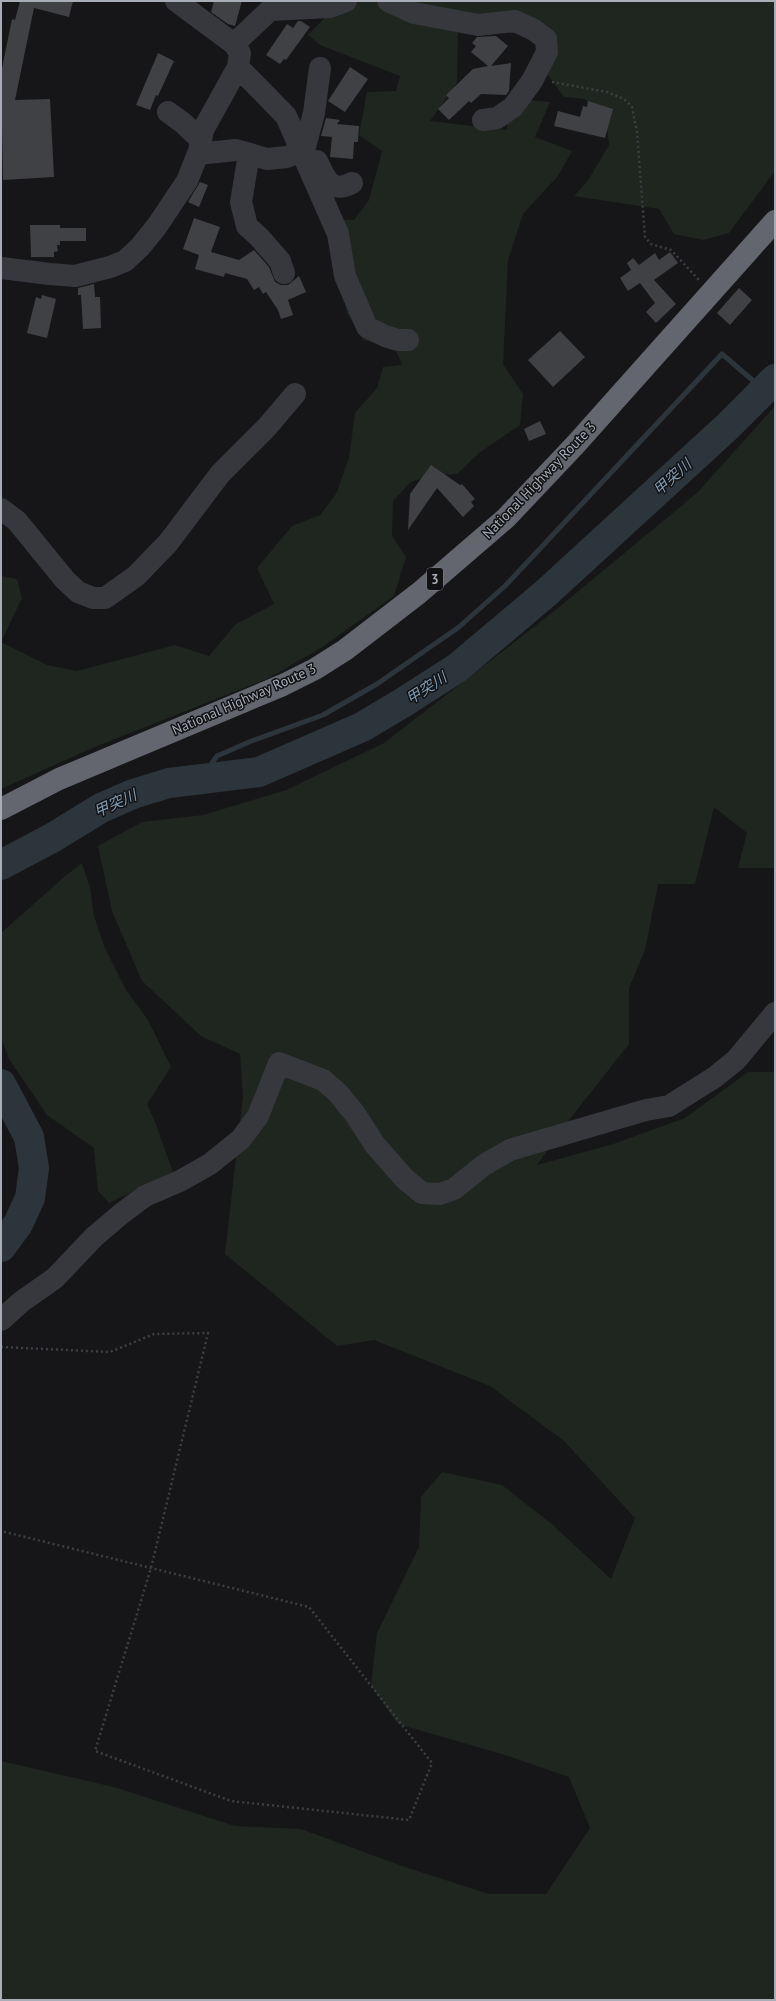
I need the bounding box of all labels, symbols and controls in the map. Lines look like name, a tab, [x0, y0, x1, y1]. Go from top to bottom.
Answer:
street label: National Highway Route 3	[478, 418, 600, 542]
water label: 甲突川	[649, 454, 697, 499]
road number: 3	[427, 568, 443, 590]
street label: National Highway Route 3	[169, 659, 319, 739]
water label: 甲突川	[402, 667, 452, 708]
water label: 甲突川	[91, 784, 141, 821]

